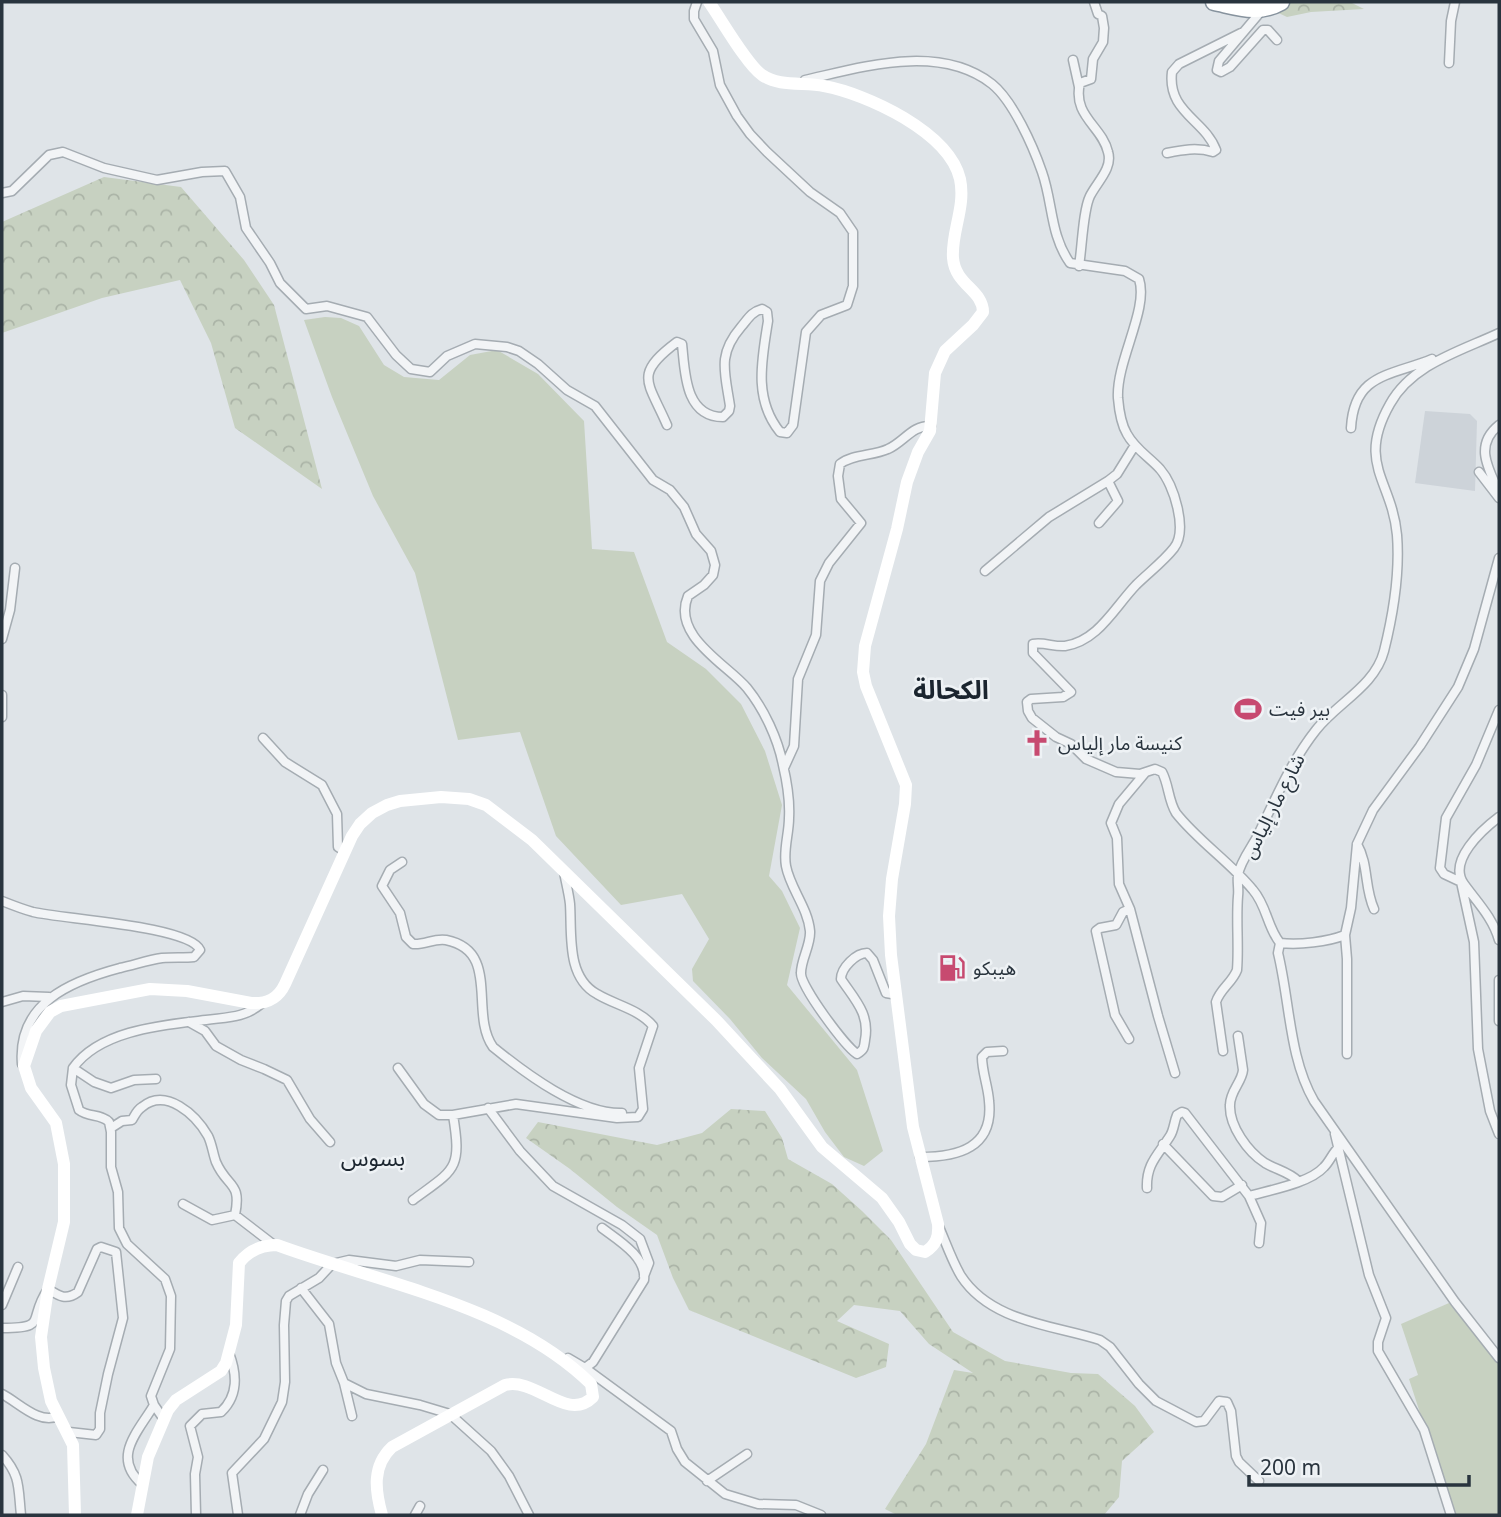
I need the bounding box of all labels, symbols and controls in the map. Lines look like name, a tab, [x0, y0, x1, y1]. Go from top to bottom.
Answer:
district label: الكحالة	[913, 671, 989, 707]
sports icon: بير فيت	[1233, 694, 1263, 724]
place label: بير فيت	[1269, 696, 1330, 722]
church icon: كنيسة مار إلياس	[1022, 728, 1052, 758]
place label: كنيسة مار إلياس	[1058, 730, 1183, 756]
street label: شارع مار إلياس	[1235, 749, 1311, 863]
fuel station icon: هيبكو	[937, 953, 967, 983]
place label: هيبكو	[973, 955, 1016, 981]
district label: بسوس	[341, 1141, 405, 1173]
scale bar	[1249, 1444, 1470, 1488]
text: 200 m	[1260, 1453, 1321, 1481]

